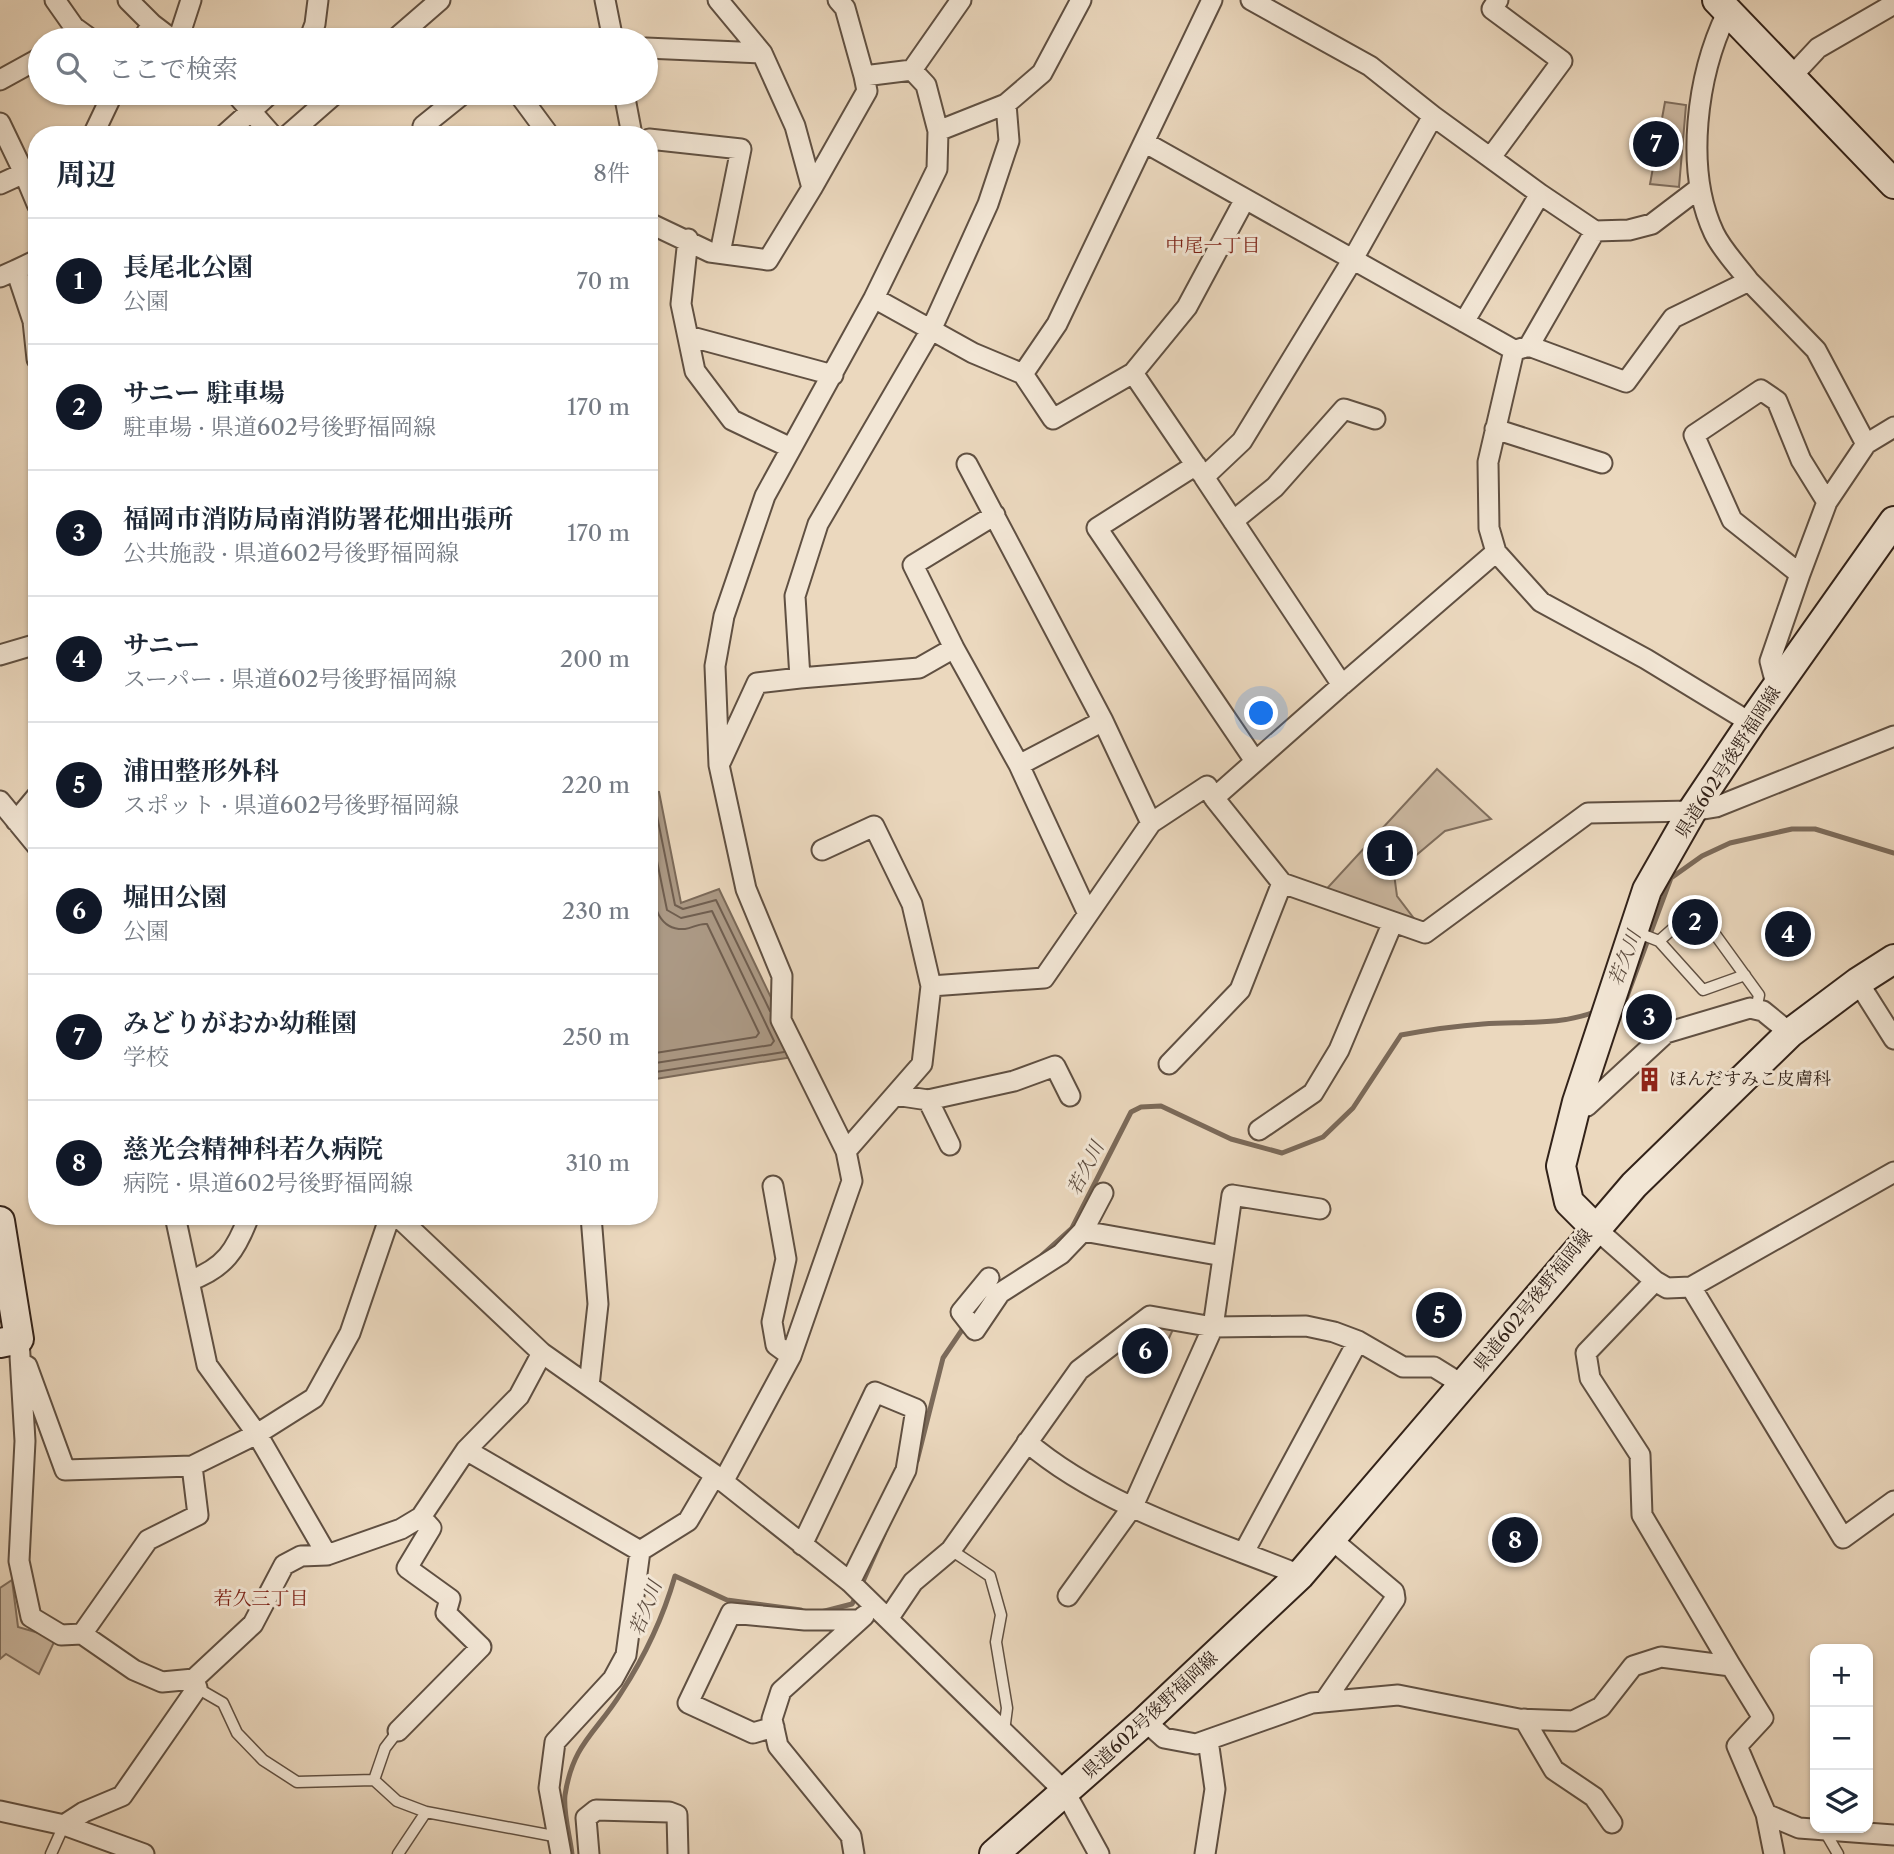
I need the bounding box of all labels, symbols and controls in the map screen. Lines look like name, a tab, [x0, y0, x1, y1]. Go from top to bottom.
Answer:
search box	[28, 28, 658, 105]
icon: search	[52, 48, 90, 86]
text: ここで検索	[108, 53, 238, 85]
pin: 7	[1633, 118, 1679, 170]
text: 周辺	[56, 156, 116, 193]
text: 8件	[593, 159, 630, 187]
district label: 中尾一丁目	[1165, 234, 1261, 257]
text: 長尾北公園	[123, 251, 253, 283]
text: 1	[74, 267, 84, 295]
text: 70 m	[577, 267, 630, 295]
text: 公園	[123, 287, 169, 315]
text: サニー 駐車場	[123, 377, 284, 409]
text: 2	[72, 393, 86, 421]
text: 170 m	[567, 393, 630, 421]
text: 駐車場 · 県道602号後野福岡線	[123, 413, 436, 441]
text: 福岡市消防局南消防署花畑出張所	[123, 503, 513, 535]
text: 3	[73, 519, 86, 547]
text: 170 m	[567, 519, 630, 547]
text: 公共施設 · 県道602号後野福岡線	[123, 539, 459, 567]
text: サニー	[123, 629, 200, 661]
text: 4	[72, 645, 86, 673]
text: 200 m	[560, 645, 630, 673]
text: スーパー · 県道602号後野福岡線	[123, 665, 457, 693]
street label: 県道602号後野福岡線	[1671, 682, 1785, 842]
your location	[1244, 696, 1278, 730]
text: 浦田整形外科	[123, 755, 279, 787]
text: 5	[73, 771, 85, 799]
text: 220 m	[561, 771, 630, 799]
text: スポット · 県道602号後野福岡線	[123, 791, 459, 819]
pin: 1	[1367, 827, 1413, 879]
text: 堀田公園	[123, 881, 227, 913]
pin: 2	[1672, 896, 1718, 948]
text: 6	[72, 897, 86, 925]
text: 230 m	[562, 897, 630, 925]
pin: 4	[1765, 908, 1811, 960]
text: 公園	[123, 917, 169, 945]
water label: 若久川	[1604, 926, 1646, 989]
pin: 3	[1626, 991, 1672, 1043]
text: みどりがおか幼稚園	[123, 1007, 357, 1039]
text: 7	[73, 1023, 85, 1051]
text: 250 m	[562, 1023, 630, 1051]
text: 学校	[123, 1043, 169, 1071]
building icon: ほんだすみこ皮膚科	[1635, 1065, 1663, 1093]
place label: ほんだすみこ皮膚科	[1669, 1068, 1831, 1090]
text: 慈光会精神科若久病院	[123, 1133, 383, 1165]
water label: 若久川	[1062, 1136, 1110, 1199]
text: 8	[72, 1149, 86, 1177]
text: 310 m	[566, 1149, 630, 1177]
text: 病院 · 県道602号後野福岡線	[123, 1169, 413, 1197]
street label: 県道602号後野福岡線	[1469, 1225, 1597, 1375]
pin: 5	[1416, 1289, 1462, 1341]
pin: 6	[1122, 1325, 1168, 1377]
pin: 8	[1492, 1514, 1538, 1566]
water label: 若久川	[625, 1576, 667, 1639]
district label: 若久三丁目	[213, 1587, 309, 1610]
map controls	[1810, 1644, 1873, 1833]
button: +	[1810, 1644, 1873, 1707]
street label: 県道602号後野福岡線	[1078, 1647, 1222, 1783]
button: −	[1810, 1707, 1873, 1770]
button: layers	[1810, 1770, 1873, 1833]

